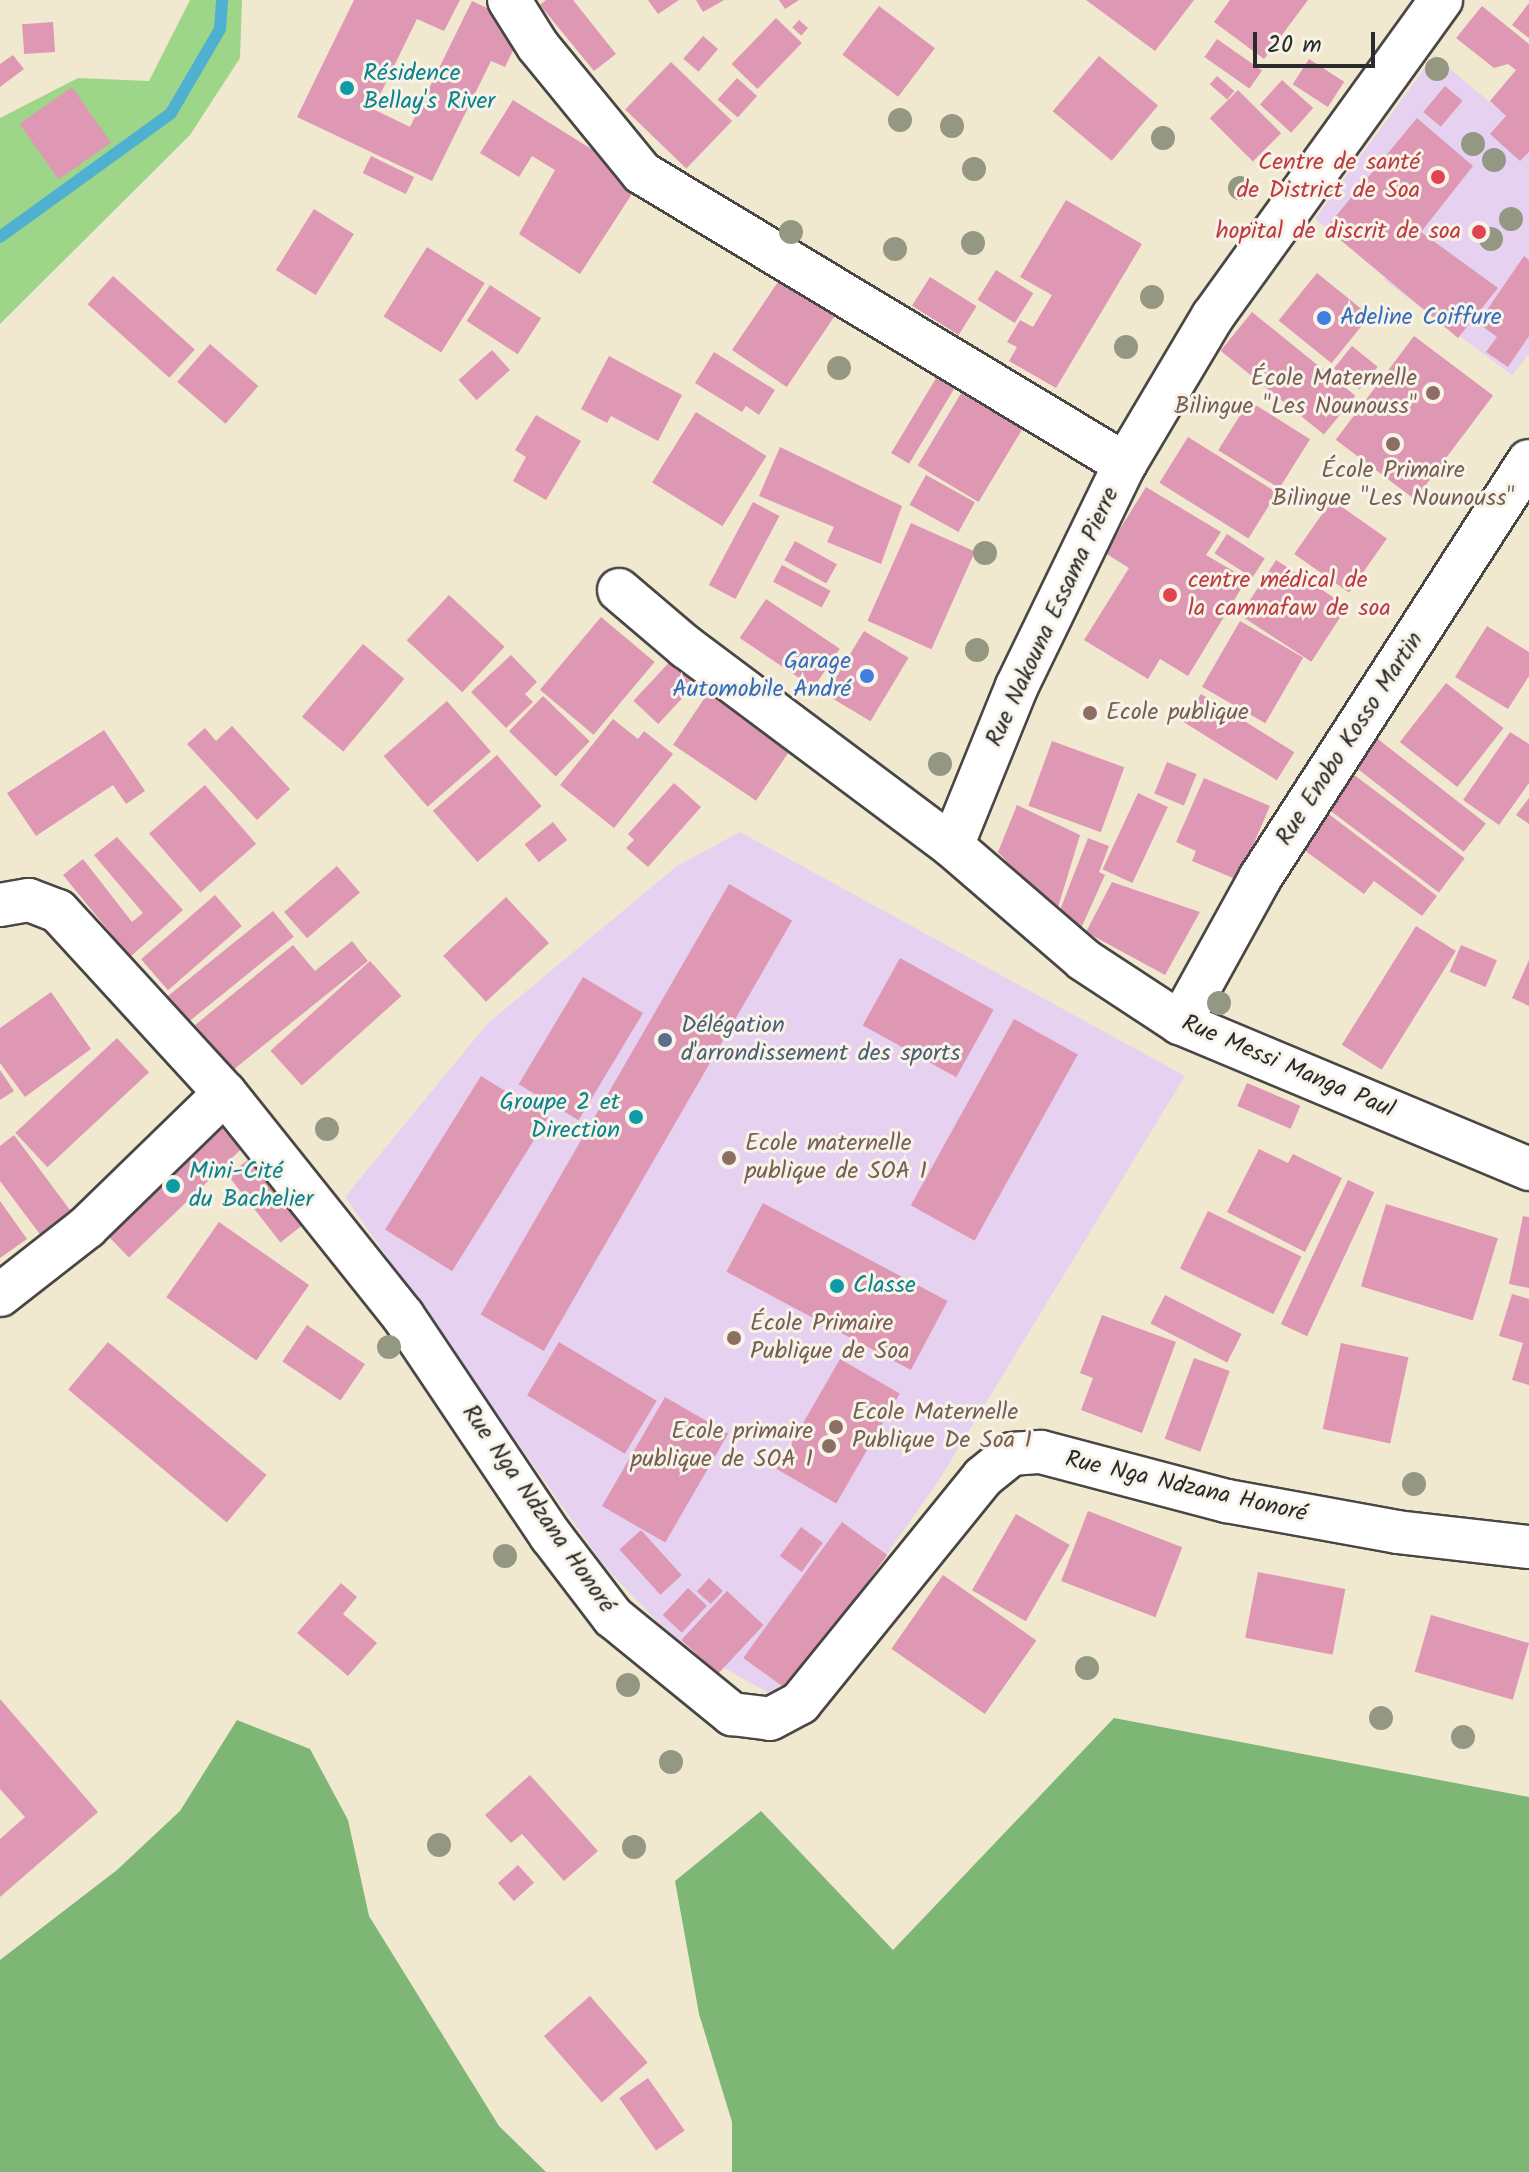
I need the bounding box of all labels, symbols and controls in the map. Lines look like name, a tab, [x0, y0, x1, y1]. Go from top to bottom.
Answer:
scale bar	[1257, 16, 1379, 66]
text: 20 m	[1267, 26, 1322, 65]
place label: Résidence Bellay's River	[363, 60, 495, 116]
marker: Résidence Bellay's River	[338, 79, 356, 97]
place label: Centre de santé de District de Soa	[1236, 149, 1420, 205]
marker: Centre de santé de District de Soa	[1427, 166, 1449, 188]
place label: hopital de discrit de soa	[1216, 218, 1461, 246]
marker: hopital de discrit de soa	[1468, 221, 1490, 243]
place label: Adeline Coiffure	[1340, 304, 1501, 332]
marker: Adeline Coiffure	[1315, 309, 1333, 327]
place label: École Maternelle Bilingue "Les Nounouss"	[1174, 365, 1417, 421]
marker: École Maternelle Bilingue "Les Nounouss"	[1424, 384, 1442, 402]
marker: École Primaire Bilingue "Les Nounouss"	[1384, 435, 1402, 453]
place label: École Primaire Bilingue "Les Nounouss"	[1272, 457, 1514, 513]
street label: Rue Nakouna Essama Pierre	[980, 483, 1126, 751]
place label: centre médical de la camnafaw de soa	[1188, 567, 1391, 623]
marker: centre médical de la camnafaw de soa	[1159, 584, 1181, 606]
street label: Rue Enobo Kosso Martin	[1270, 627, 1430, 851]
place label: Garage Automobile André	[672, 648, 851, 704]
marker: Garage Automobile André	[858, 667, 876, 685]
place label: Ecole publique	[1106, 699, 1249, 727]
marker: Ecole publique	[1081, 704, 1099, 722]
street label: Rue Messi Manga Paul	[1177, 1009, 1399, 1125]
place label: Délégation d'arrondissement des sports	[681, 1012, 960, 1068]
marker: Délégation d'arrondissement des sports	[656, 1031, 674, 1049]
place label: Groupe 2 et Direction	[499, 1089, 620, 1145]
marker: Groupe 2 et Direction	[627, 1108, 645, 1126]
place label: Ecole maternelle publique de SOA 1	[745, 1130, 927, 1186]
marker: Ecole maternelle publique de SOA 1	[720, 1149, 738, 1167]
place label: Mini-Cité du Bachelier	[189, 1158, 313, 1214]
marker: Mini-Cité du Bachelier	[164, 1177, 182, 1195]
place label: Classe	[853, 1272, 916, 1300]
marker: Classe	[828, 1277, 846, 1295]
place label: École Primaire Publique de Soa	[750, 1310, 909, 1366]
marker: École Primaire Publique de Soa	[725, 1329, 743, 1347]
street label: Rue Nga Ndzana Honoré	[455, 1399, 621, 1619]
place label: Ecole Maternelle Publique De Soa 1	[852, 1399, 1032, 1455]
place label: Ecole primaire publique de SOA 1	[631, 1418, 813, 1474]
marker: Ecole Maternelle Publique De Soa 1	[827, 1418, 845, 1436]
marker: Ecole primaire publique de SOA 1	[820, 1437, 838, 1455]
street label: Rue Nga Ndzana Honoré	[1062, 1445, 1310, 1529]

